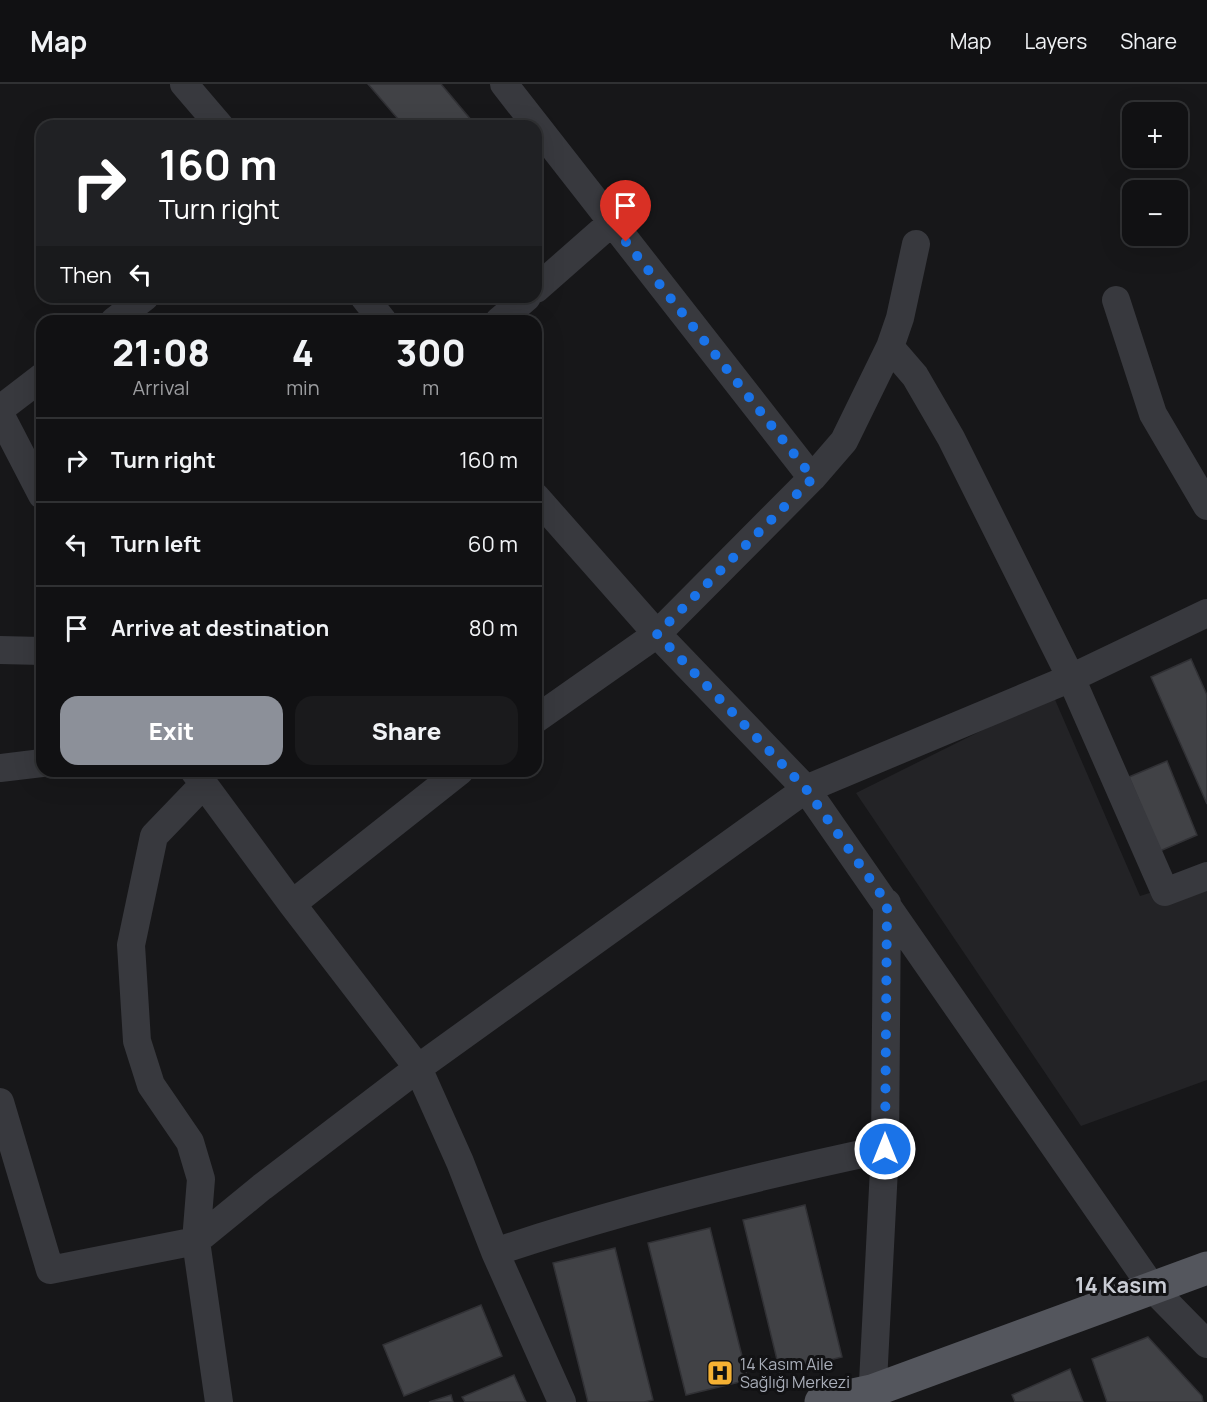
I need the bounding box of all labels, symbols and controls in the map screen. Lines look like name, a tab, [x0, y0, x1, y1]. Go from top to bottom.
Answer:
text: Map	[30, 22, 87, 60]
text: Map	[950, 27, 991, 55]
text: Layers	[1024, 27, 1087, 55]
text: Share	[1120, 27, 1177, 55]
map controls	[1122, 102, 1188, 246]
button: +	[1122, 102, 1188, 168]
text: 160 m	[159, 135, 277, 193]
icon: right	[60, 144, 138, 222]
pin	[600, 180, 651, 242]
button: −	[1122, 180, 1188, 246]
icon: arrive	[609, 189, 642, 222]
text: Turn right	[159, 190, 280, 227]
icon: left	[124, 258, 157, 291]
text: Then	[60, 260, 112, 290]
text: 21:08	[112, 328, 210, 377]
text: 4	[292, 328, 314, 377]
text: 300	[396, 328, 466, 377]
text: Arrival	[133, 374, 190, 401]
text: min	[286, 374, 320, 401]
text: m	[422, 374, 439, 401]
icon: right	[60, 444, 93, 477]
text: Turn right	[111, 445, 216, 475]
text: 160 m	[459, 445, 518, 475]
icon: left	[60, 528, 93, 561]
text: Turn left	[111, 529, 201, 559]
text: 60 m	[468, 529, 518, 559]
icon: arrive	[60, 612, 93, 645]
text: Arrive at destination	[111, 613, 329, 643]
text: 80 m	[469, 613, 518, 643]
button: Exit	[60, 696, 283, 765]
button: Share	[295, 696, 518, 765]
position arrow	[853, 1117, 917, 1181]
district label: 14 Kasım	[1075, 1270, 1167, 1300]
place label: 14 Kasım Aile Sağlığı Merkezi	[740, 1353, 850, 1393]
hospital icon: 14 Kasım Aile Sağlığı Merkezi	[705, 1358, 735, 1388]

